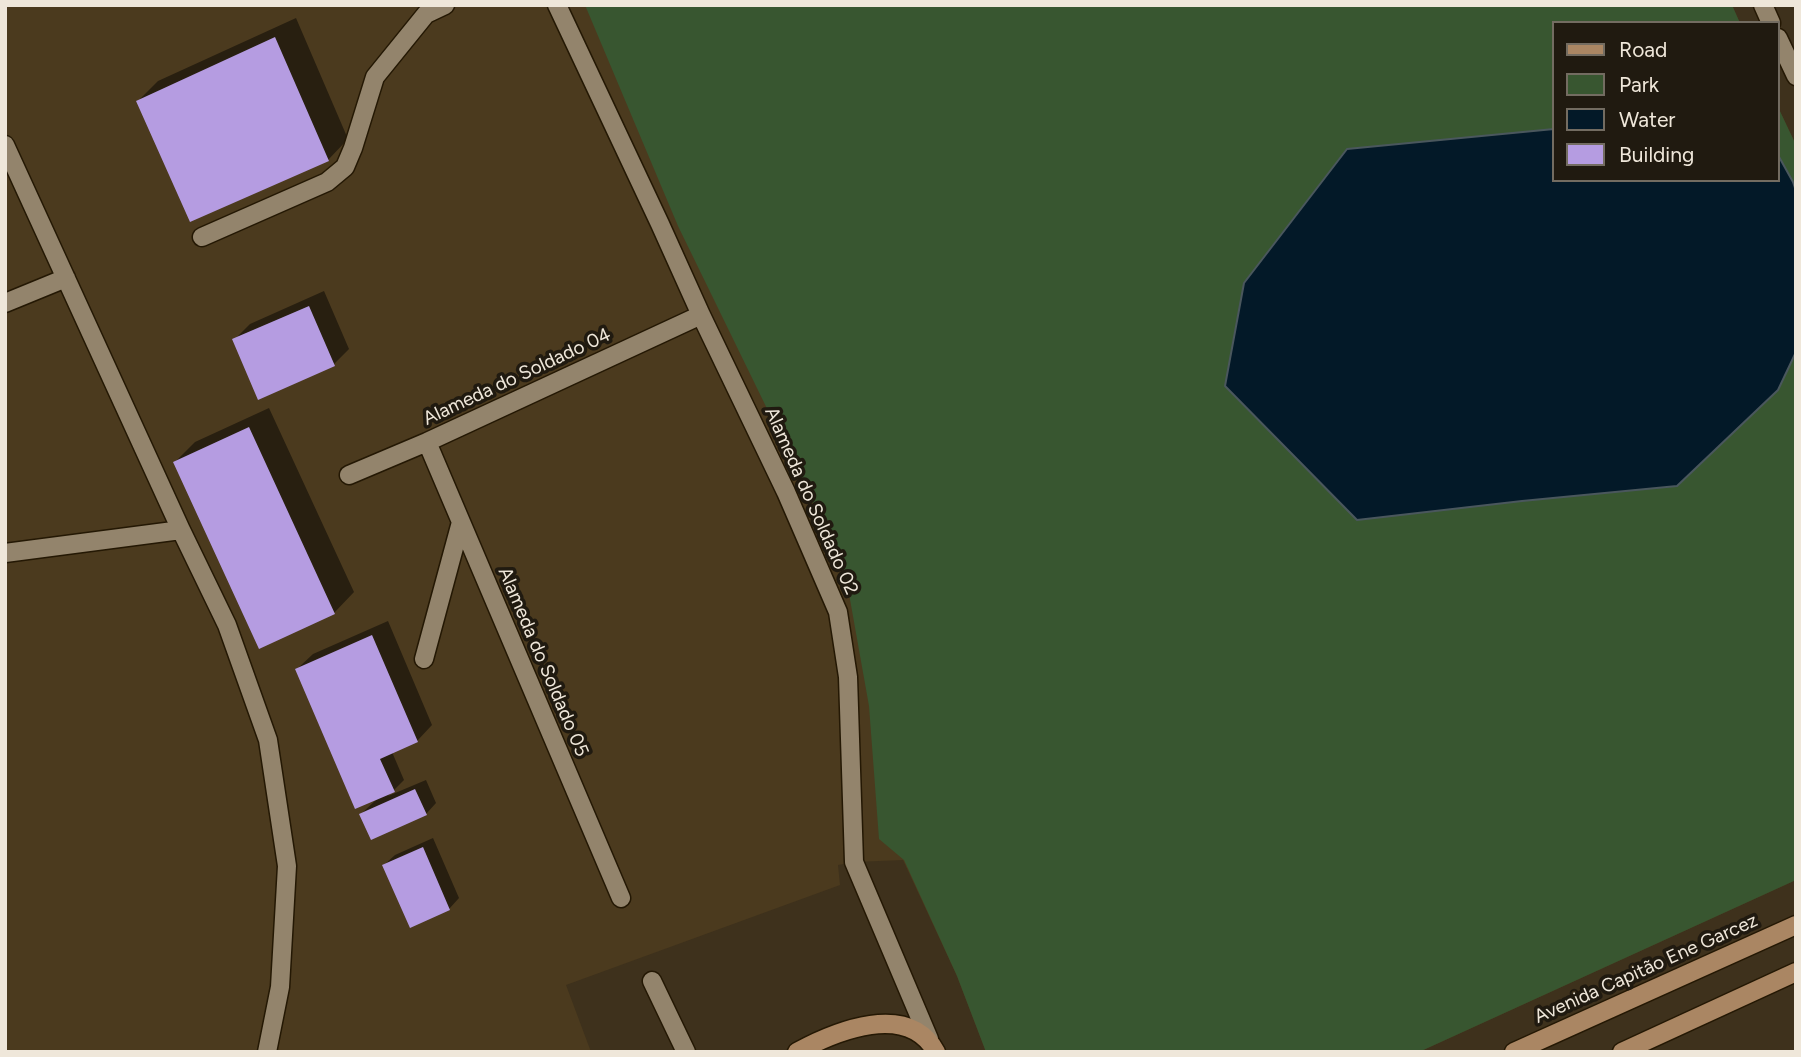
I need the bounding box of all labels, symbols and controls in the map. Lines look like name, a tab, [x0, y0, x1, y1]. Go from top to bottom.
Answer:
legend	[1552, 21, 1780, 182]
text: Road	[1619, 37, 1667, 62]
text: Park	[1619, 72, 1659, 97]
text: Water	[1619, 107, 1675, 132]
text: Building	[1619, 142, 1694, 167]
street label: Alameda do Soldado 04	[420, 324, 614, 430]
street label: Alameda do Soldado 02	[759, 404, 863, 598]
street label: Alameda do Soldado 05	[493, 564, 593, 760]
street label: Avenida Capitão Ene Garcez	[1531, 909, 1761, 1029]

